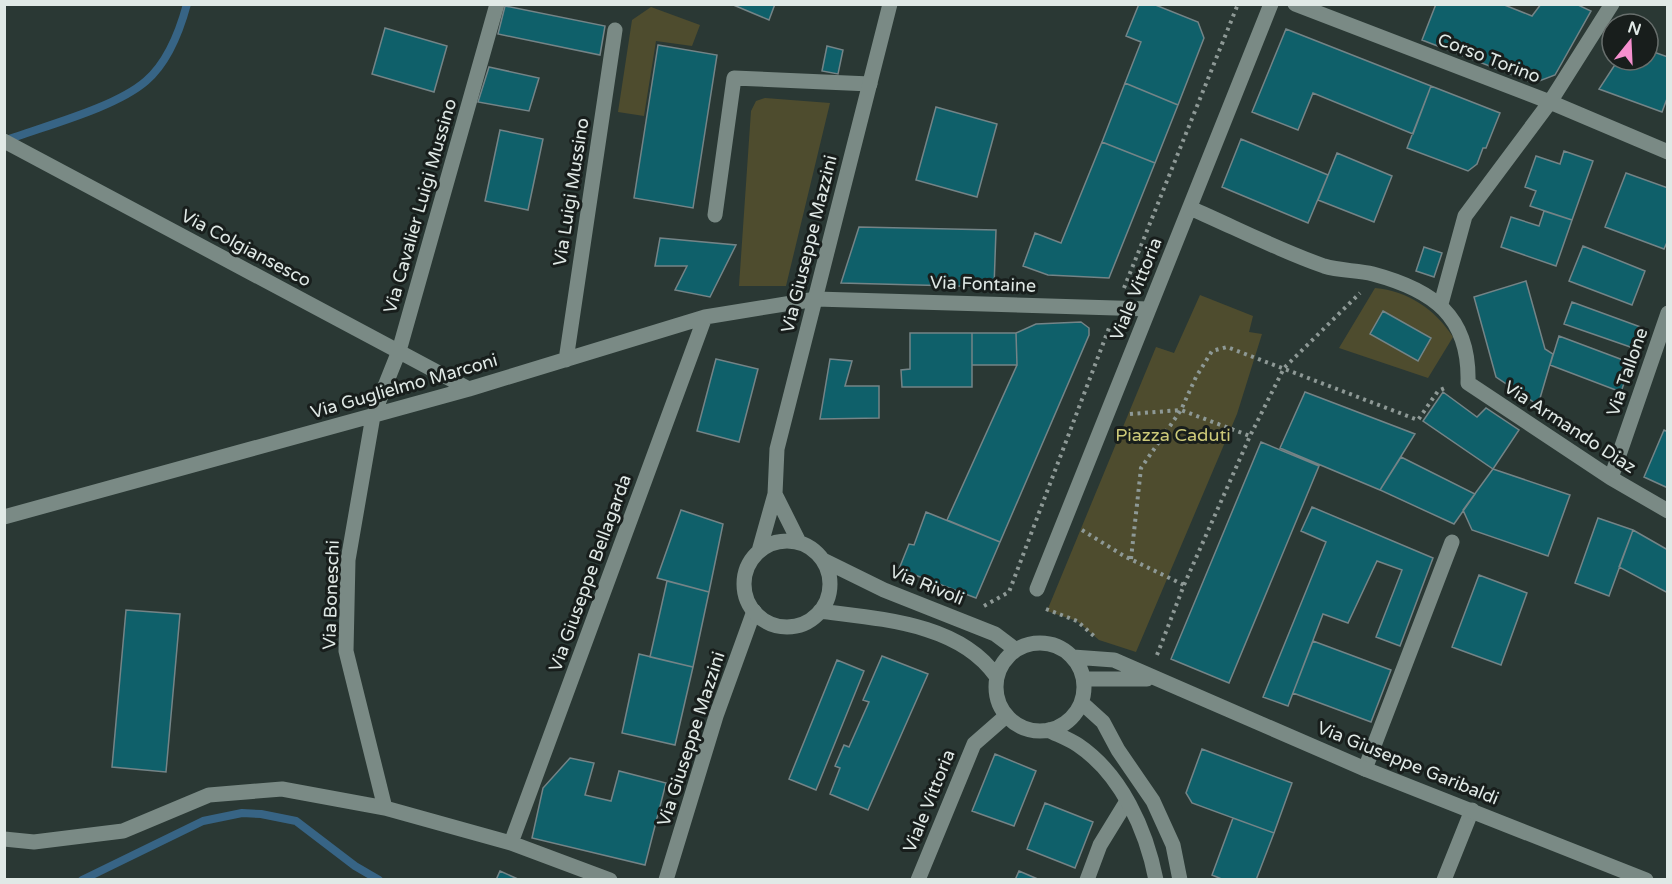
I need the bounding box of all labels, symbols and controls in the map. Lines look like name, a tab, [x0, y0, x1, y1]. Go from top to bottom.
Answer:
north arrow	[1600, 12, 1660, 72]
text: N	[1625, 17, 1644, 40]
street label: Corso Torino	[1434, 28, 1544, 88]
street label: Via Cavalier Luigi Mussino	[379, 96, 461, 316]
street label: Via Luigi Mussino	[548, 116, 594, 268]
street label: Via Giuseppe Mazzini	[776, 153, 842, 335]
street label: Via Colgiansesco	[177, 204, 315, 292]
street label: Viale Vittoria	[1105, 234, 1167, 344]
street label: Via Fontaine	[930, 271, 1036, 297]
street label: Via Tallone	[1602, 325, 1652, 419]
street label: Via Guglielmo Marconi	[308, 349, 500, 423]
street label: Via Armando Diaz	[1500, 376, 1640, 478]
park label: Piazza Caduti	[1115, 424, 1231, 446]
street label: Via Giuseppe Bellagarda	[544, 471, 636, 675]
street label: Via Boneschi	[318, 540, 344, 650]
street label: Via Rivoli	[887, 560, 967, 610]
street label: Via Giuseppe Mazzini	[652, 649, 730, 829]
street label: Via Giuseppe Garibaldi	[1314, 716, 1502, 810]
street label: Viale Vittoria	[898, 746, 960, 856]

